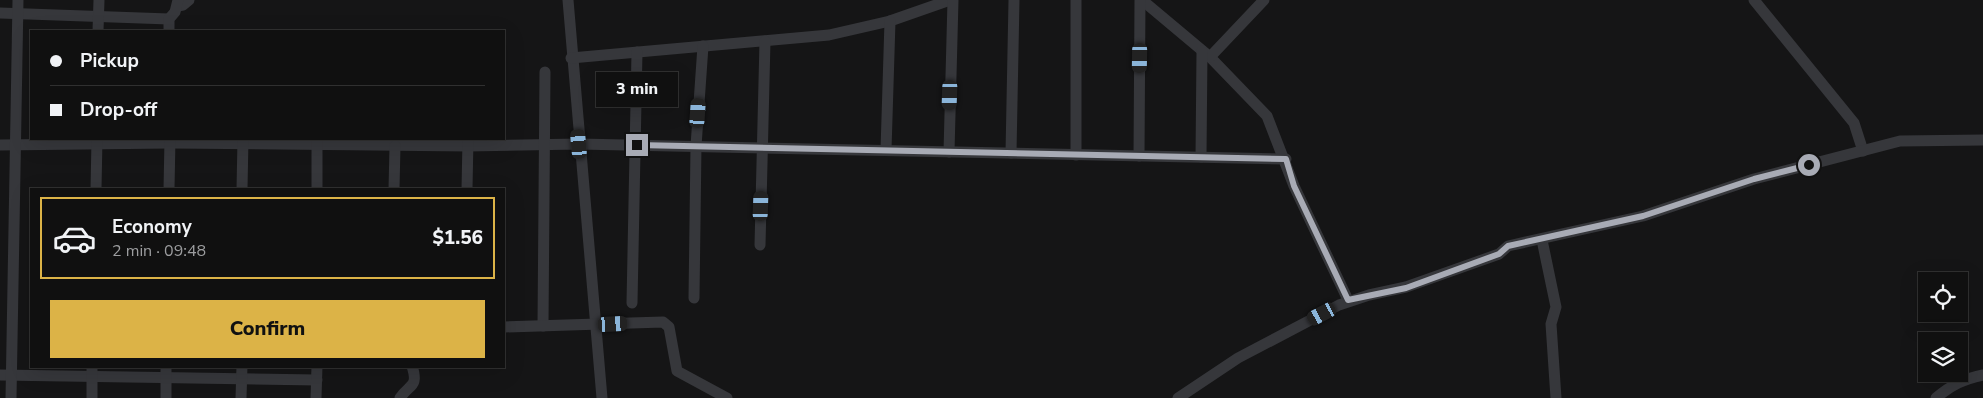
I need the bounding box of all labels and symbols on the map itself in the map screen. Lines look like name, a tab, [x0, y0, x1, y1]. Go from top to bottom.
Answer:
car	[1132, 43, 1147, 73]
callout: 3 min	[596, 72, 678, 108]
car	[941, 80, 958, 110]
car	[689, 98, 706, 128]
car	[570, 128, 587, 160]
route end	[626, 134, 648, 156]
route start	[1798, 154, 1820, 176]
car	[752, 191, 769, 221]
car	[1305, 300, 1338, 328]
car	[597, 316, 628, 332]

